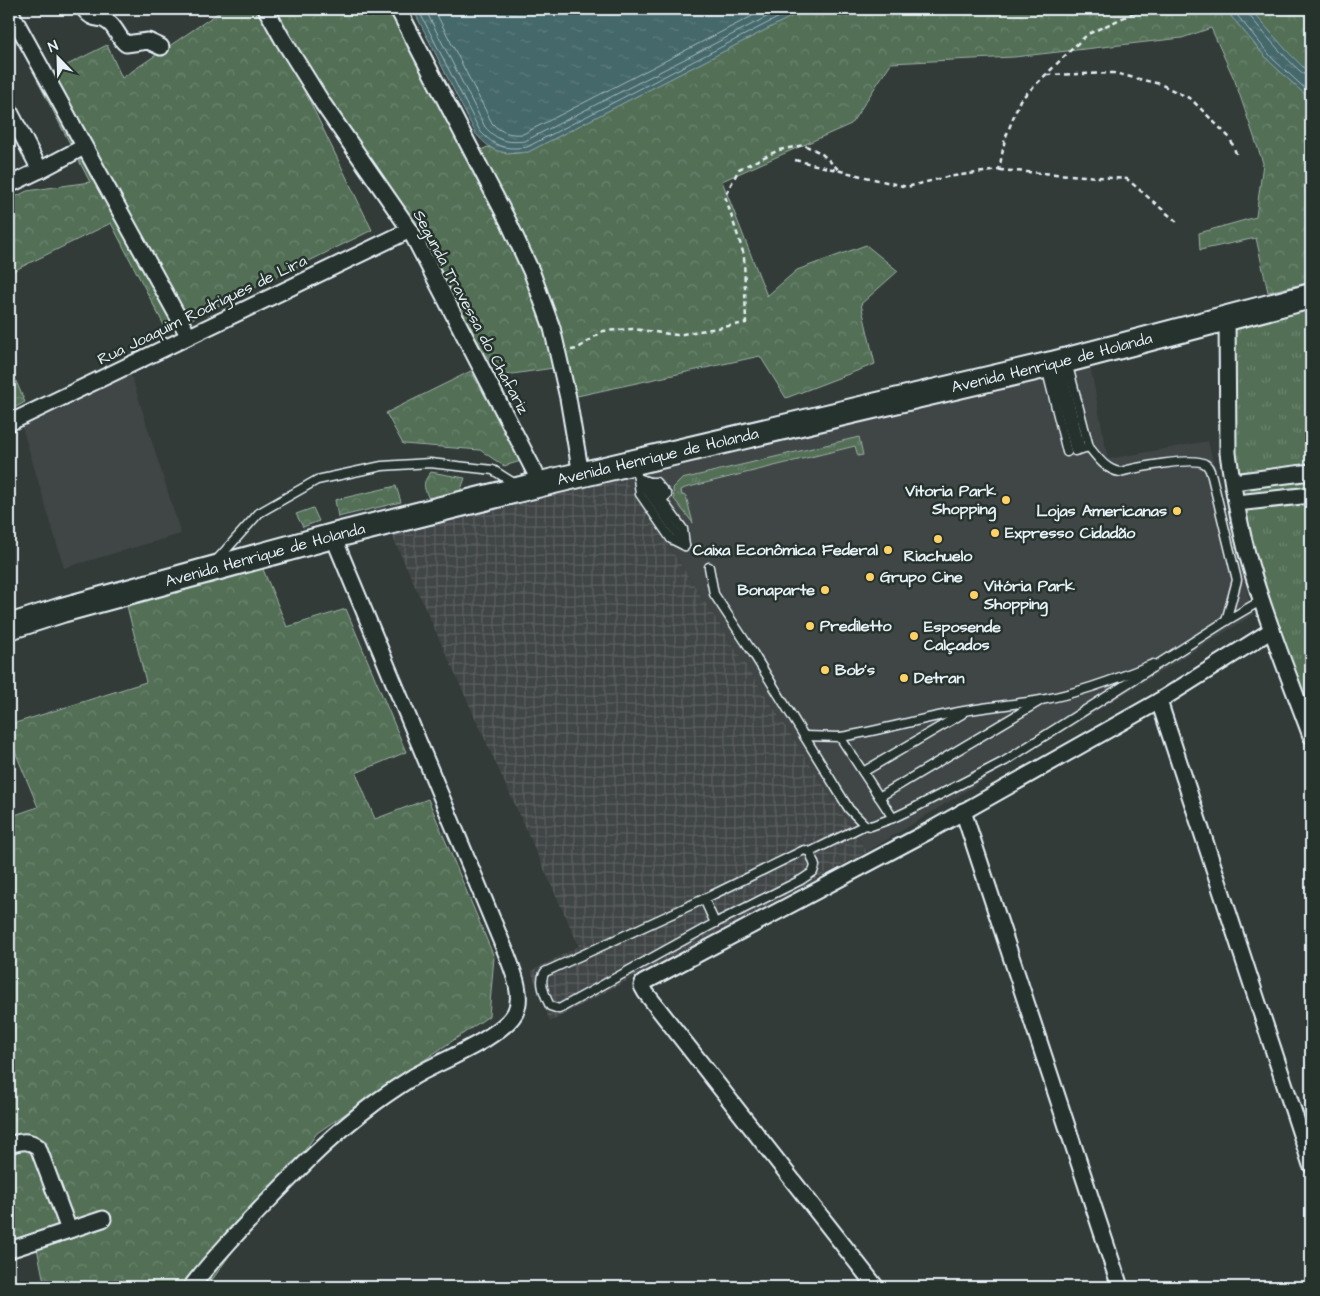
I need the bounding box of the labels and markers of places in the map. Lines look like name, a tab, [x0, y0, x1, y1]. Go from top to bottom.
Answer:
place label: Vitoria Park Shopping	[904, 480, 997, 522]
marker: Vitoria Park Shopping	[1000, 494, 1012, 506]
place label: Lojas Americanas	[1036, 500, 1167, 522]
marker: Lojas Americanas	[1171, 505, 1183, 517]
place label: Expresso Cidadão	[1005, 522, 1136, 544]
marker: Expresso Cidadão	[989, 527, 1001, 539]
marker: Riachuelo	[932, 533, 944, 545]
place label: Caixa Econômica Federal	[693, 539, 878, 561]
marker: Caixa Econômica Federal	[882, 544, 894, 556]
place label: Riachuelo	[904, 545, 973, 567]
place label: Grupo Cine	[880, 566, 963, 588]
marker: Grupo Cine	[864, 571, 876, 583]
place label: Vitória Park Shopping	[983, 575, 1075, 617]
place label: Bonaparte	[737, 579, 815, 601]
marker: Bonaparte	[819, 584, 831, 596]
marker: Vitória Park Shopping	[968, 589, 980, 601]
place label: Prediletto	[820, 615, 892, 637]
place label: Esposende Calçados	[924, 616, 1001, 656]
marker: Prediletto	[804, 620, 816, 632]
marker: Esposende Calçados	[908, 630, 920, 642]
place label: Bob's	[835, 659, 875, 681]
marker: Bob's	[819, 664, 831, 676]
place label: Detran	[914, 667, 964, 689]
marker: Detran	[898, 672, 910, 684]

